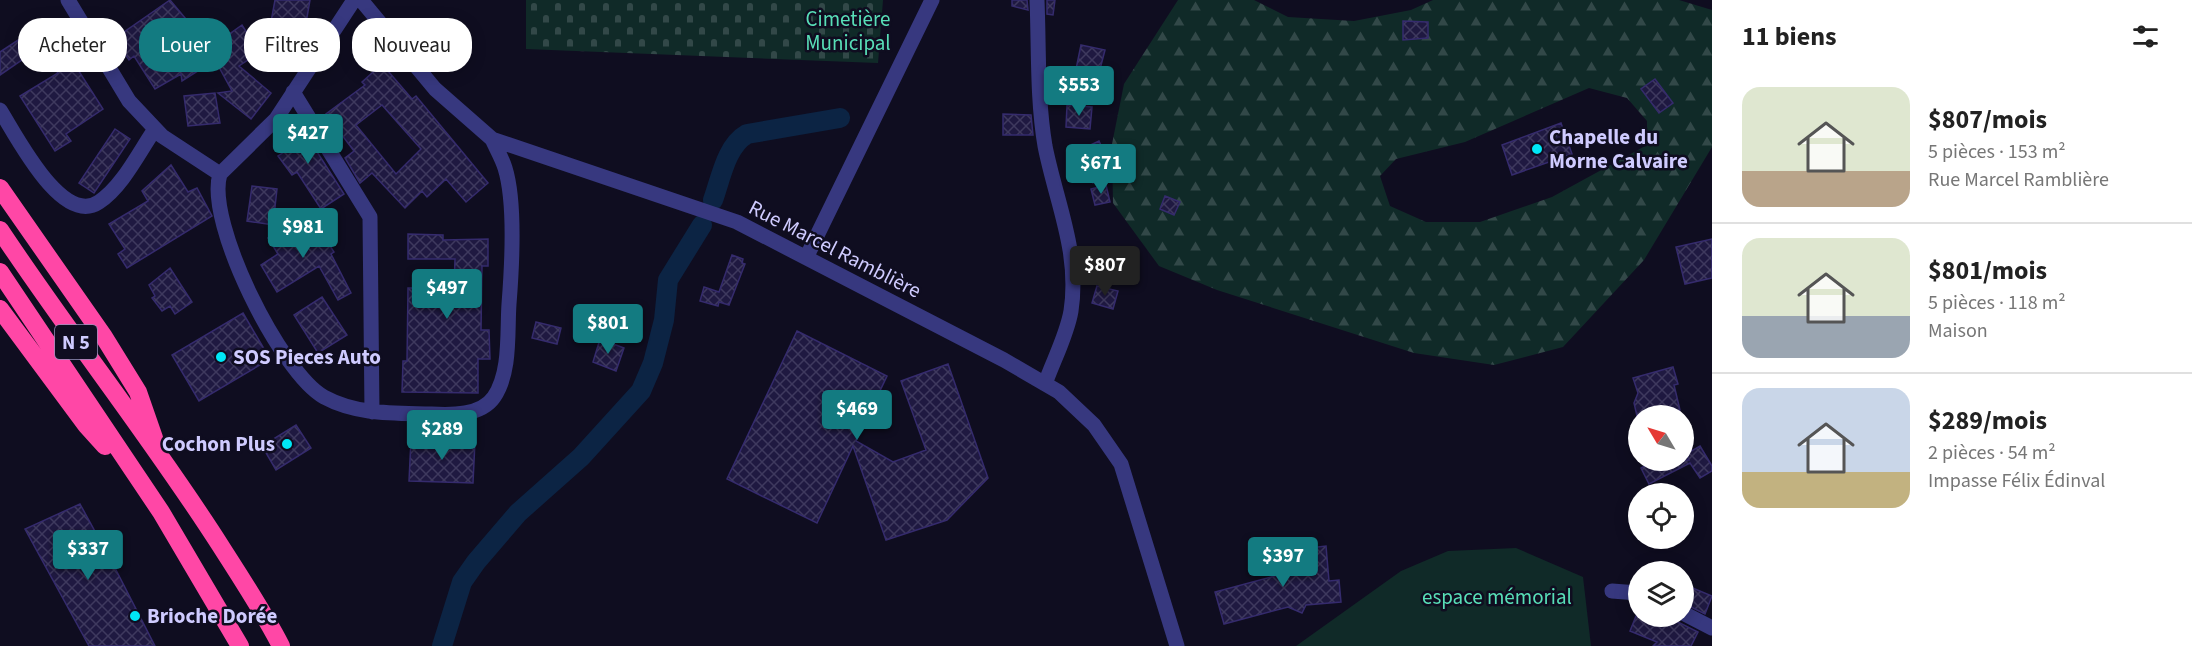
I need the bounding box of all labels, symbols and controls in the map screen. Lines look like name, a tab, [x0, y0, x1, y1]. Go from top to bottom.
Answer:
park label: Cimetière Municipal	[805, 4, 891, 58]
chip: Acheter	[18, 18, 127, 72]
chip: Louer	[139, 18, 232, 72]
chip: Filtres	[244, 18, 340, 72]
chip: Nouveau	[352, 18, 472, 72]
text: 11 biens	[1742, 18, 1837, 55]
icon: filters	[2129, 20, 2162, 53]
pin: $553	[1043, 66, 1115, 117]
text: $553	[1058, 71, 1100, 99]
text: $807/mois	[1928, 101, 2047, 138]
icon: home	[1790, 111, 1862, 183]
pin: $427	[272, 114, 344, 165]
text: $427	[287, 119, 329, 147]
place label: Chapelle du Morne Calvaire	[1549, 122, 1688, 176]
text: 5 pièces · 153 m²	[1928, 138, 2066, 166]
marker: Chapelle du Morne Calvaire	[1530, 142, 1544, 156]
pin: $671	[1065, 144, 1137, 195]
text: $671	[1080, 149, 1122, 177]
text: Rue Marcel Ramblière	[1928, 166, 2109, 194]
street label: Rue Marcel Ramblière	[744, 193, 926, 305]
pin: $981	[267, 208, 339, 259]
text: $981	[282, 213, 324, 241]
pin: $807	[1069, 246, 1141, 297]
text: $807	[1084, 251, 1126, 279]
text: $801/mois	[1928, 252, 2047, 289]
icon: home	[1790, 262, 1862, 334]
pin: $497	[411, 269, 483, 320]
text: $497	[426, 274, 468, 302]
text: 5 pièces · 118 m²	[1928, 289, 2066, 317]
pin: $801	[572, 304, 644, 355]
text: $801	[587, 309, 629, 337]
text: Maison	[1928, 317, 1988, 345]
road number: N 5	[55, 325, 97, 359]
place label: SOS Pieces Auto	[233, 342, 381, 372]
marker: SOS Pieces Auto	[214, 350, 228, 364]
pin: $469	[821, 390, 893, 441]
text: $469	[836, 395, 878, 423]
text: $289/mois	[1928, 402, 2047, 439]
north arrow	[1628, 405, 1694, 471]
map controls	[1628, 405, 1694, 627]
pin: $289	[406, 410, 478, 461]
icon: home	[1790, 412, 1862, 484]
text: $289	[421, 415, 463, 443]
place label: Cochon Plus	[162, 429, 275, 459]
marker: Cochon Plus	[280, 437, 294, 451]
text: 2 pièces · 54 m²	[1928, 439, 2056, 467]
text: Impasse Félix Édinval	[1928, 467, 2105, 495]
button: locate	[1628, 483, 1694, 549]
pin: $337	[52, 530, 124, 581]
text: $337	[67, 535, 109, 563]
pin: $397	[1247, 537, 1319, 588]
text: $397	[1262, 542, 1304, 570]
button: layers	[1628, 561, 1694, 627]
park label: espace mémorial	[1422, 582, 1572, 612]
place label: Brioche Dorée	[147, 601, 277, 631]
marker: Brioche Dorée	[128, 609, 142, 623]

